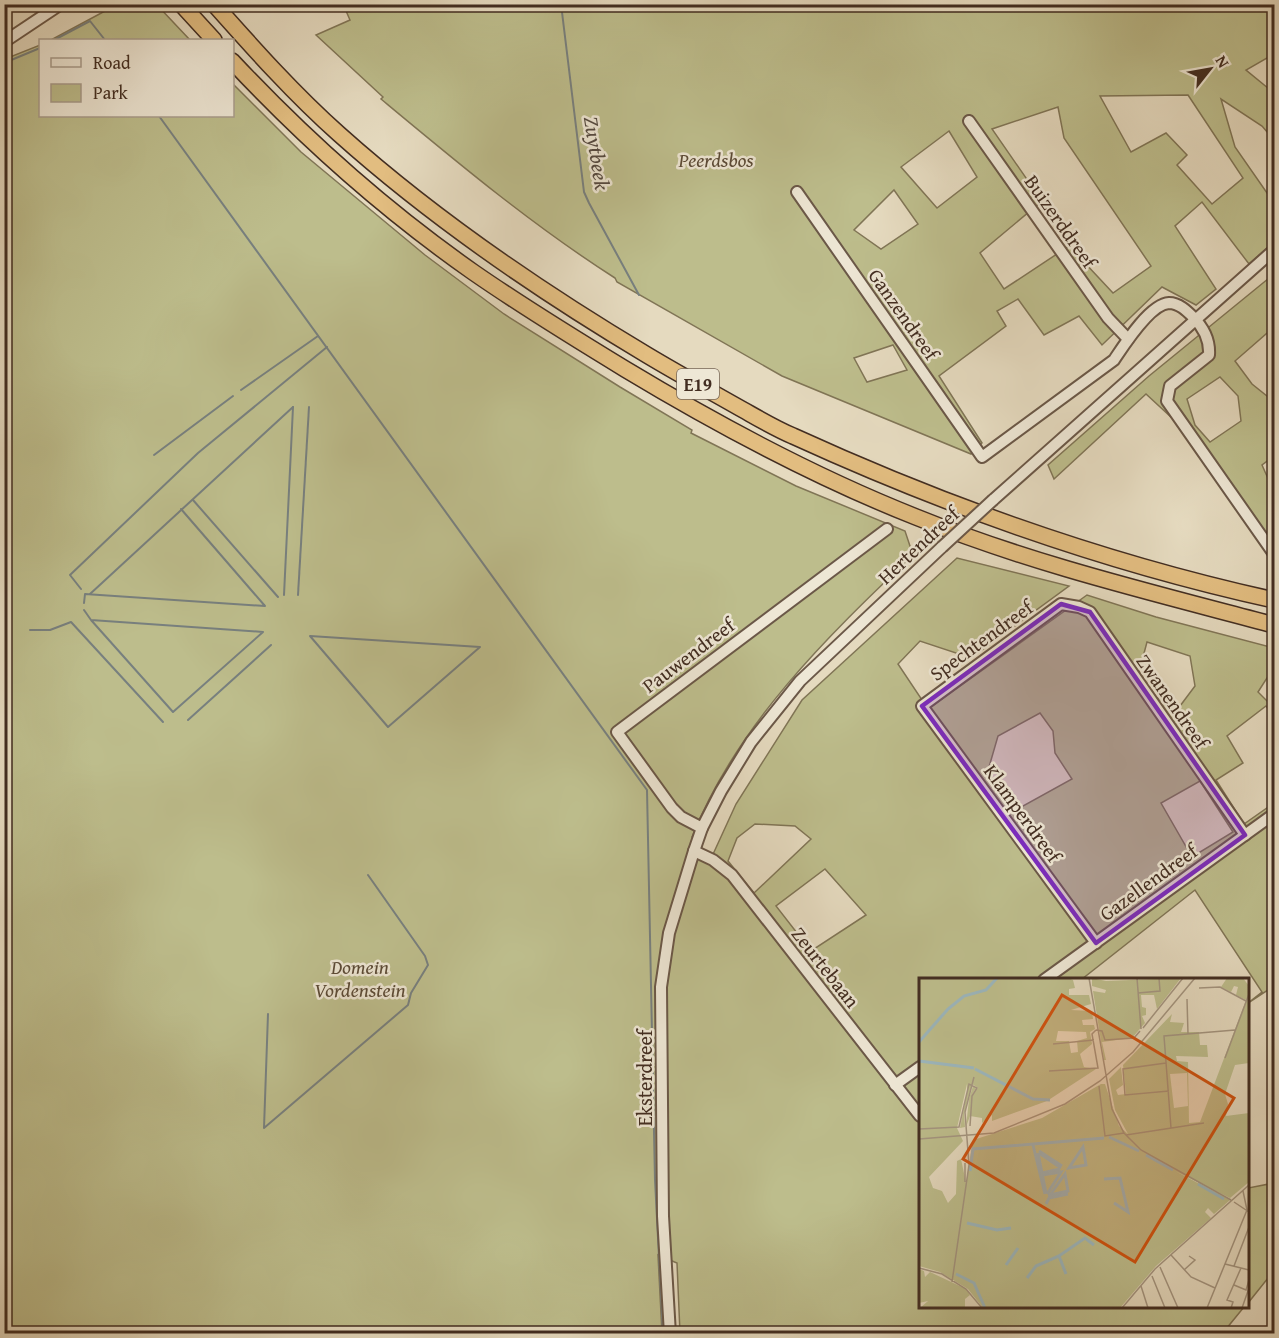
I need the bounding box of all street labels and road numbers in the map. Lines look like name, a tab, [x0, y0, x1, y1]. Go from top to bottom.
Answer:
street label: Buizerddreef	[1018, 168, 1105, 276]
street label: Ganzendreef	[862, 262, 948, 368]
road number: E19	[677, 369, 719, 399]
street label: Hertendreef	[871, 498, 967, 591]
street label: Spechtendreef	[923, 591, 1041, 687]
street label: Pauwendreef	[636, 609, 742, 699]
street label: Zwanendreef	[1130, 648, 1218, 756]
street label: Klamperdreef	[977, 758, 1070, 870]
street label: Gazellendreef	[1093, 835, 1205, 928]
street label: Zeurtebaan	[785, 920, 867, 1014]
street label: Eksterdreef	[630, 1027, 659, 1126]

